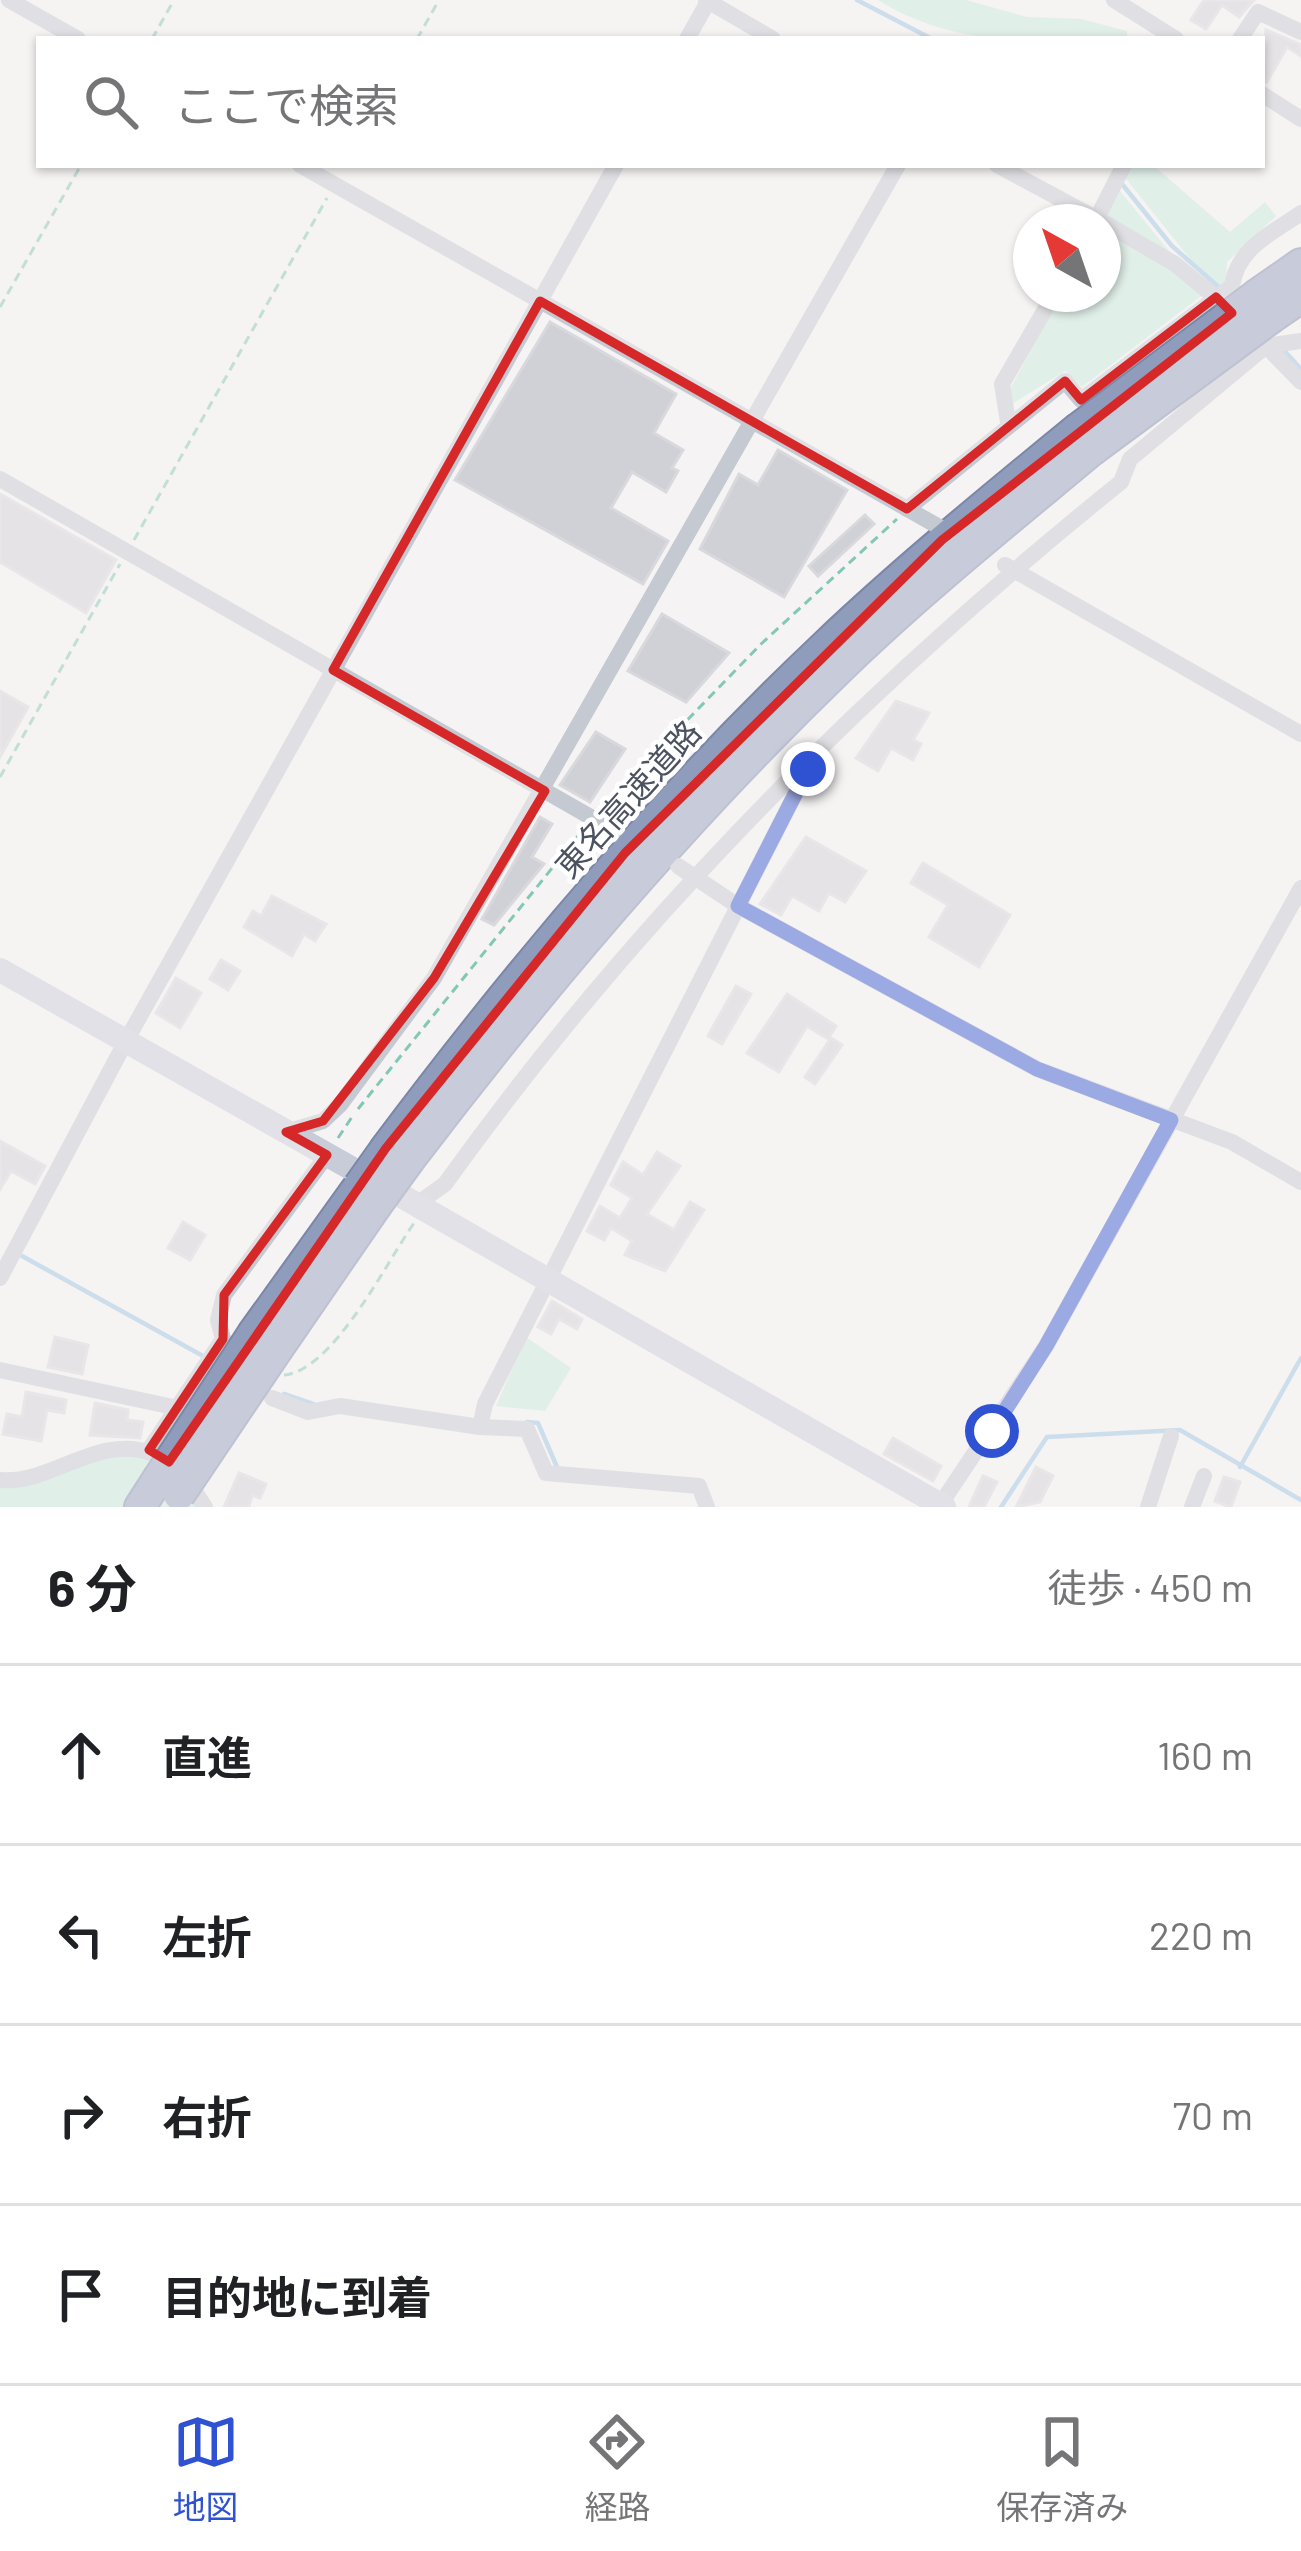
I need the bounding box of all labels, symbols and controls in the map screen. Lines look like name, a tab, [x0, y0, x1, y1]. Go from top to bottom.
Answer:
search box	[36, 36, 1265, 168]
icon: search	[78, 69, 144, 135]
text: ここで検索	[174, 77, 399, 131]
north arrow	[1013, 204, 1121, 312]
street label: 東名高速道路	[546, 711, 708, 885]
route end	[781, 742, 835, 796]
route start	[965, 1404, 1019, 1458]
text: 6 分	[48, 1556, 137, 1617]
text: 徒歩 · 450 m	[1048, 1563, 1253, 1610]
icon: ahead	[48, 1722, 114, 1788]
text: 直進	[162, 1729, 252, 1783]
text: 160 m	[1157, 1731, 1253, 1778]
icon: left	[48, 1902, 114, 1968]
text: 左折	[162, 1909, 252, 1963]
text: 220 m	[1149, 1911, 1253, 1958]
icon: right	[48, 2082, 114, 2148]
text: 右折	[162, 2089, 252, 2143]
text: 70 m	[1172, 2091, 1253, 2138]
icon: arrive	[48, 2262, 114, 2328]
text: 目的地に到着	[162, 2269, 432, 2323]
tab: 地図	[173, 2409, 239, 2529]
tab: 経路	[584, 2409, 650, 2529]
tab: 保存済み	[996, 2409, 1128, 2529]

